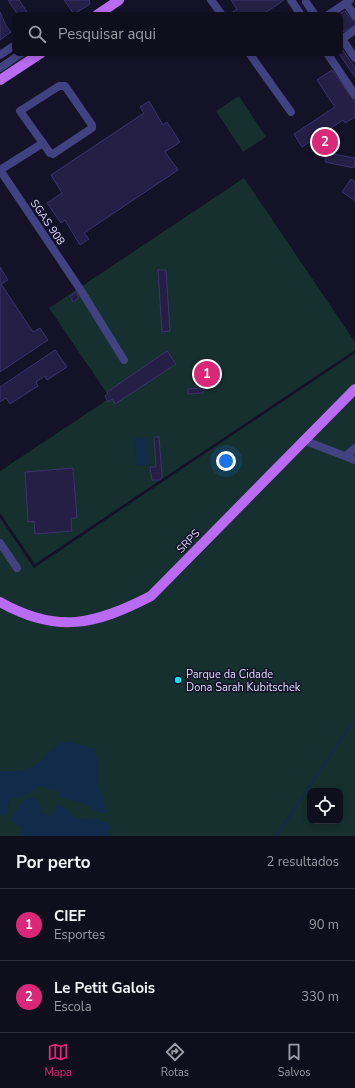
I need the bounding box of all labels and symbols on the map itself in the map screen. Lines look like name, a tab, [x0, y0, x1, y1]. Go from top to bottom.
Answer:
pin: 2	[312, 127, 338, 157]
street label: SGAS 908	[27, 196, 69, 248]
pin: 1	[194, 359, 220, 389]
your location	[216, 451, 236, 471]
street label: SRPS	[173, 526, 204, 557]
place label: Parque da Cidade Dona Sarah Kubitschek	[186, 667, 301, 695]
marker: Parque da Cidade Dona Sarah Kubitschek	[173, 675, 183, 685]

